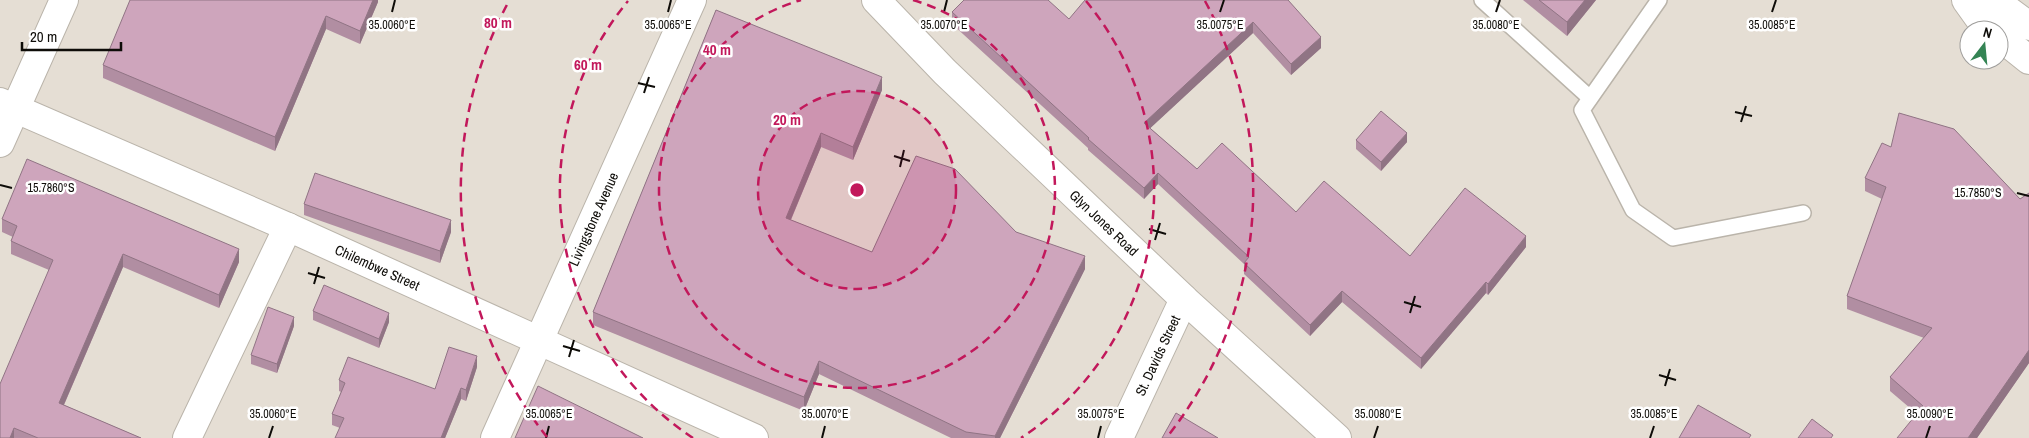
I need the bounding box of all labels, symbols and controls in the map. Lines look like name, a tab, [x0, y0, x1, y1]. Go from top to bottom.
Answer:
text: 80 m	[484, 12, 512, 33]
text: 35.0060°E	[369, 17, 415, 33]
text: 35.0065°E	[645, 17, 691, 33]
text: 35.0070°E	[921, 17, 967, 33]
text: 35.0075°E	[1197, 17, 1243, 33]
text: 35.0080°E	[1473, 17, 1519, 33]
text: 35.0085°E	[1749, 17, 1795, 33]
scale bar	[22, 20, 121, 52]
north arrow	[1959, 20, 2009, 70]
text: N	[1981, 23, 1994, 42]
text: 20 m	[30, 26, 57, 47]
text: 40 m	[703, 39, 731, 60]
text: 60 m	[574, 54, 602, 75]
text: 20 m	[773, 109, 801, 130]
street label: Livingstone Avenue	[565, 169, 622, 269]
text: 15.7860°S	[28, 180, 75, 196]
centre of rings	[848, 181, 866, 199]
text: 15.7850°S	[1955, 185, 2002, 201]
street label: Glyn Jones Road	[1066, 186, 1142, 260]
street label: Chilembwe Street	[332, 240, 423, 294]
street label: St. Davids Street	[1131, 312, 1184, 399]
text: 35.0060°E	[250, 406, 296, 422]
text: 35.0065°E	[526, 406, 572, 422]
text: 35.0070°E	[802, 406, 848, 422]
text: 35.0075°E	[1078, 406, 1124, 422]
text: 35.0080°E	[1355, 406, 1401, 422]
text: 35.0085°E	[1631, 406, 1677, 422]
text: 35.0090°E	[1907, 406, 1953, 422]

